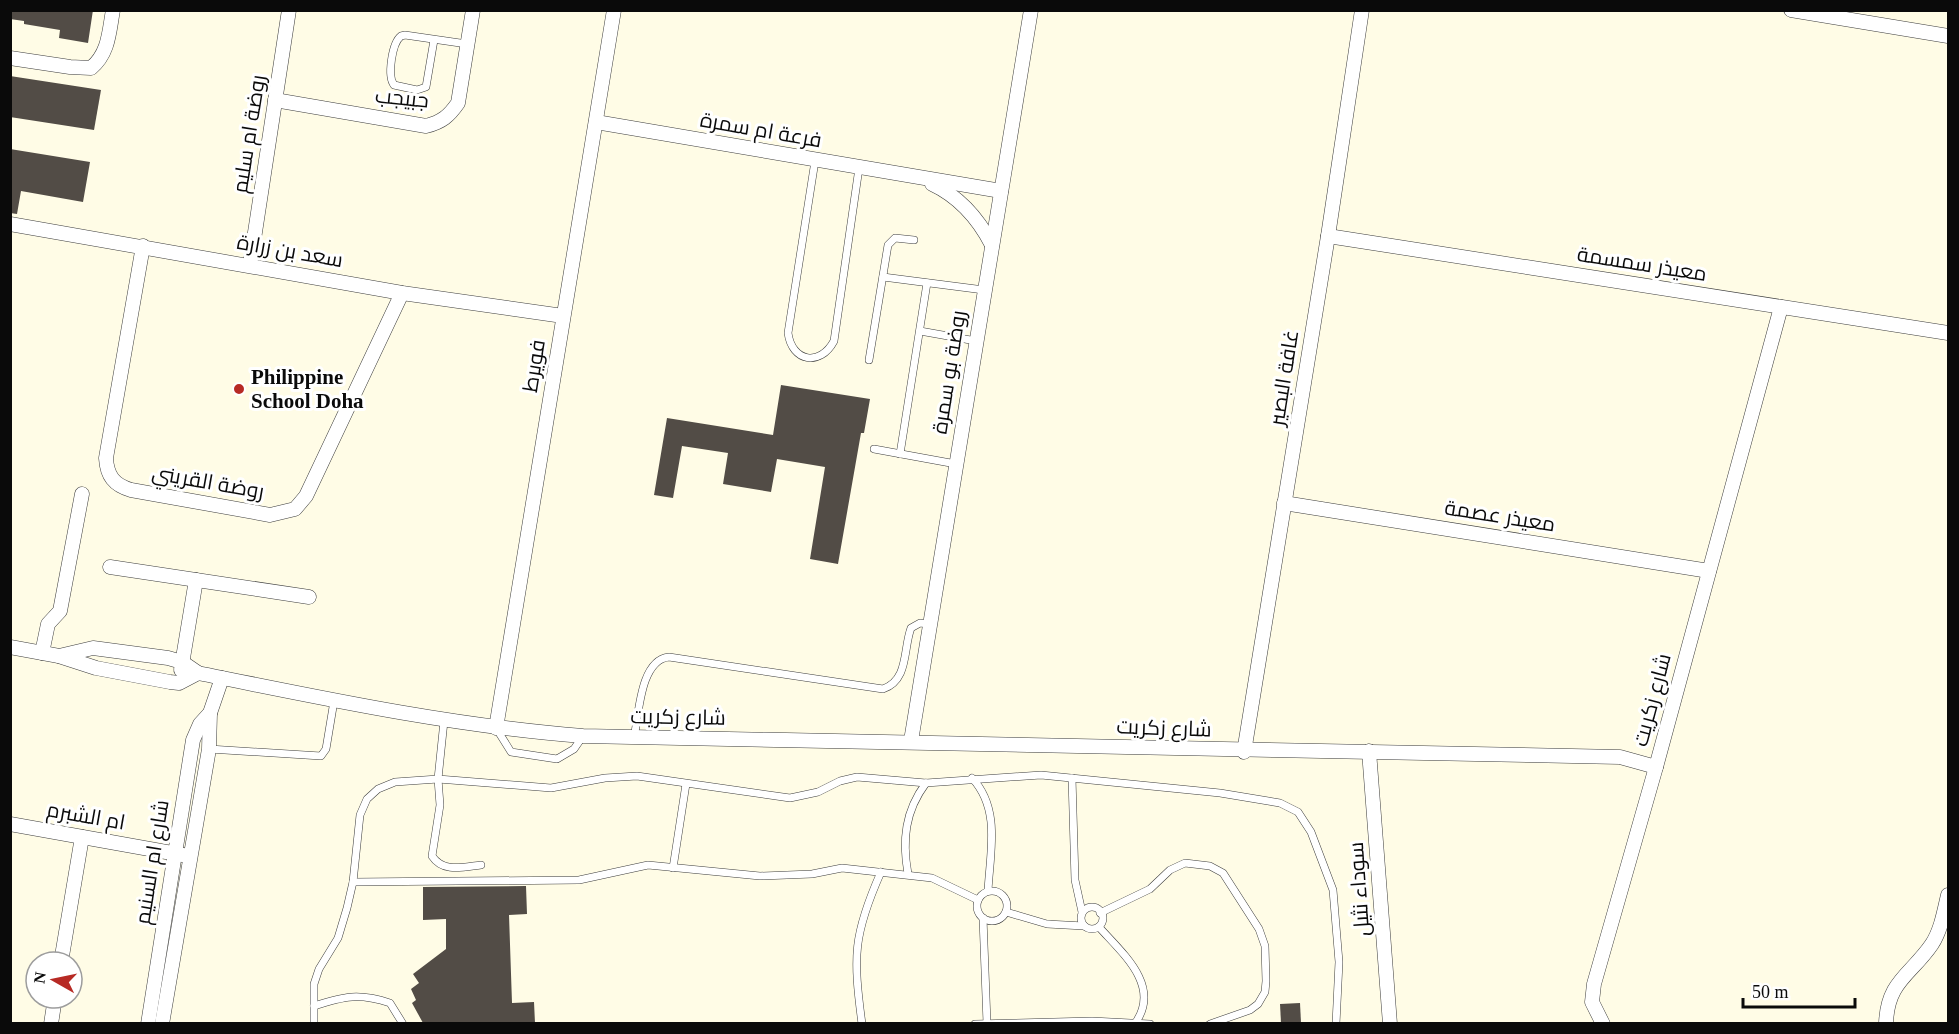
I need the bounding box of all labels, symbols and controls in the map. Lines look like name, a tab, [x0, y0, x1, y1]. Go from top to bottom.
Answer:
street label: روضة ام سليم	[228, 73, 272, 195]
street label: جبيجب	[374, 83, 430, 113]
street label: فرعة ام سمرة	[698, 108, 824, 154]
street label: سعد بن زرارة	[235, 230, 345, 273]
street label: معيذر سمسمة	[1575, 242, 1709, 286]
street label: روضة بو سمرة	[927, 309, 971, 435]
street label: غافة البصير	[1264, 328, 1303, 429]
street label: فويرط	[518, 338, 550, 394]
place label: Philippine School Doha	[251, 365, 364, 413]
marker: Philippine School Doha	[232, 382, 246, 396]
street label: روضة القريني	[149, 460, 266, 508]
street label: معيذر عصمة	[1443, 495, 1557, 537]
street label: شارع زكريت	[1628, 651, 1678, 750]
street label: شارع زكريت	[630, 704, 726, 732]
street label: شارع زكريت	[1116, 714, 1212, 744]
street label: ام الشبرم	[45, 797, 127, 837]
street label: شارع ام السنيم	[130, 798, 176, 926]
street label: سوداء نثيل	[1344, 841, 1375, 937]
north arrow	[24, 950, 84, 1010]
text: N	[30, 970, 49, 985]
scale bar	[1743, 971, 1856, 1009]
text: 50 m	[1752, 982, 1789, 1002]

